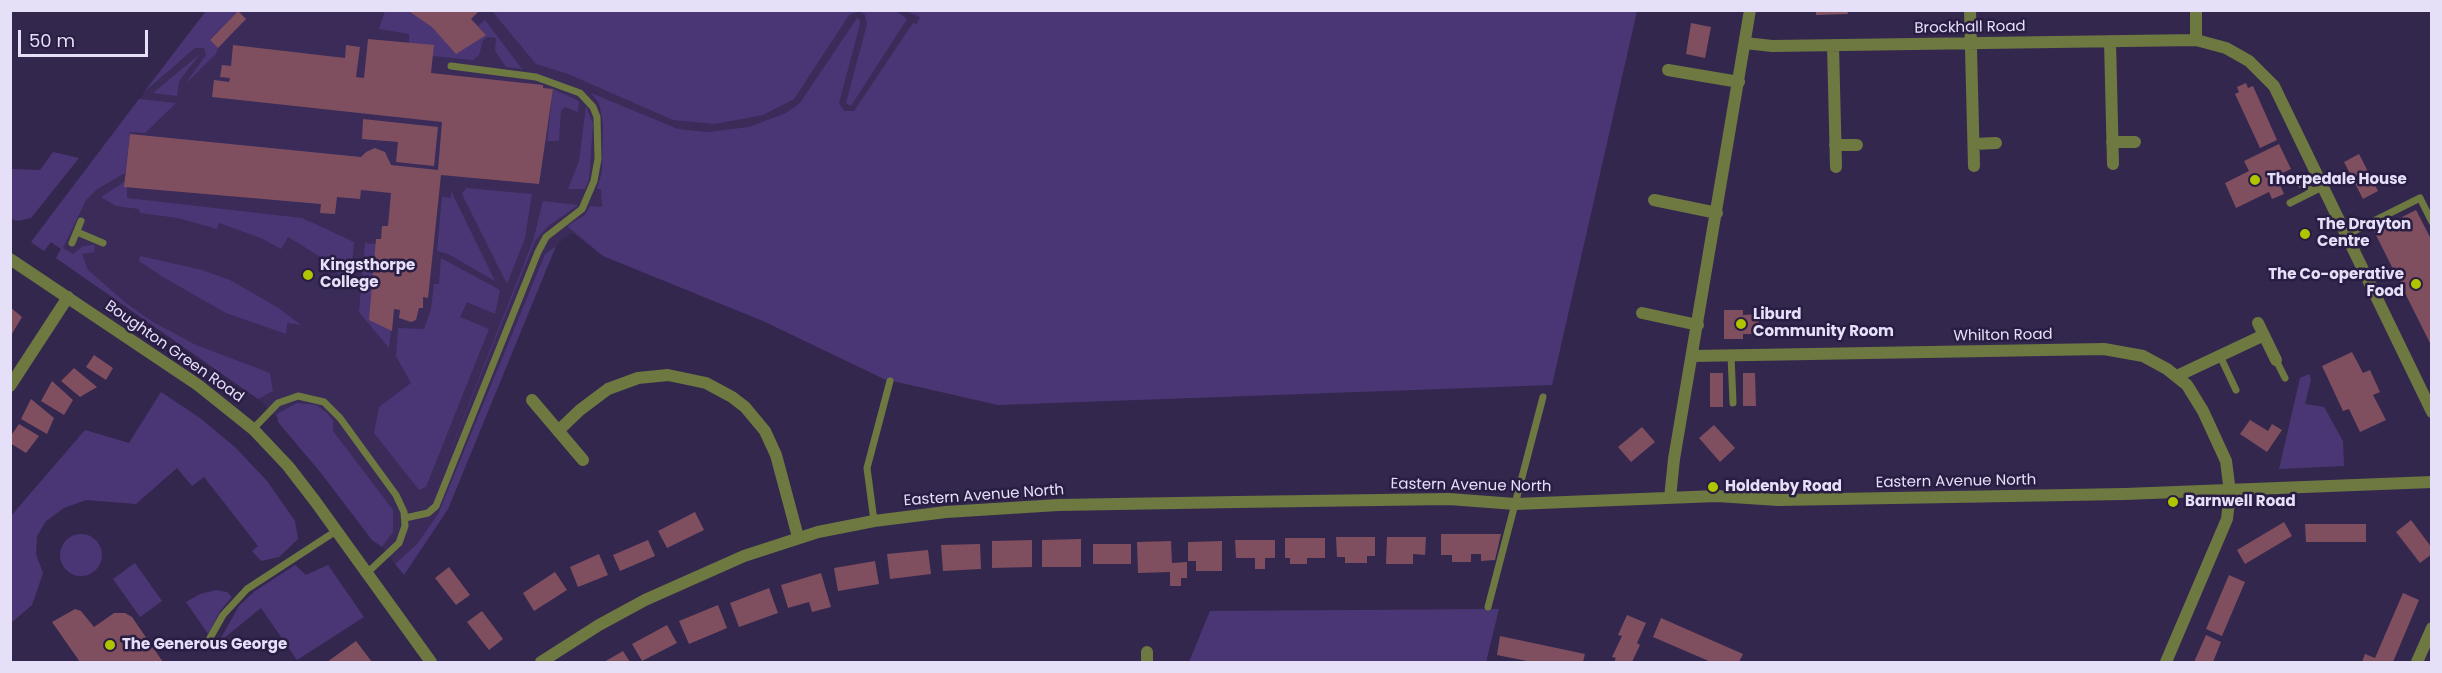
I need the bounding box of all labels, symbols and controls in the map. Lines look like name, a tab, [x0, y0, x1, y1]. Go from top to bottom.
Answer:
scale bar	[21, 18, 152, 56]
street label: Brockhall Road	[1914, 18, 2026, 38]
text: 50 m	[29, 28, 75, 53]
place label: Thorpedale House	[2267, 171, 2407, 189]
marker: Thorpedale House	[2248, 173, 2262, 187]
place label: The Drayton Centre	[2317, 216, 2411, 251]
marker: The Drayton Centre	[2298, 227, 2312, 241]
place label: Kingsthorpe College	[320, 257, 415, 292]
place label: The Co-operative Food	[2268, 266, 2404, 301]
marker: Kingsthorpe College	[301, 268, 315, 282]
marker: The Co-operative Food	[2409, 277, 2423, 291]
street label: Boughton Green Road	[101, 297, 247, 407]
place label: Liburd Community Room	[1753, 306, 1894, 341]
marker: Liburd Community Room	[1734, 317, 1748, 331]
street label: Whilton Road	[1953, 326, 2053, 346]
street label: Eastern Avenue North	[1875, 472, 2037, 492]
street label: Eastern Avenue North	[1390, 476, 1552, 496]
place label: Holdenby Road	[1725, 478, 1842, 496]
marker: Holdenby Road	[1706, 480, 1720, 494]
street label: Eastern Avenue North	[903, 481, 1065, 511]
place label: Barnwell Road	[2185, 493, 2296, 511]
marker: Barnwell Road	[2166, 495, 2180, 509]
place label: The Generous George	[122, 636, 287, 654]
marker: The Generous George	[103, 638, 117, 652]

